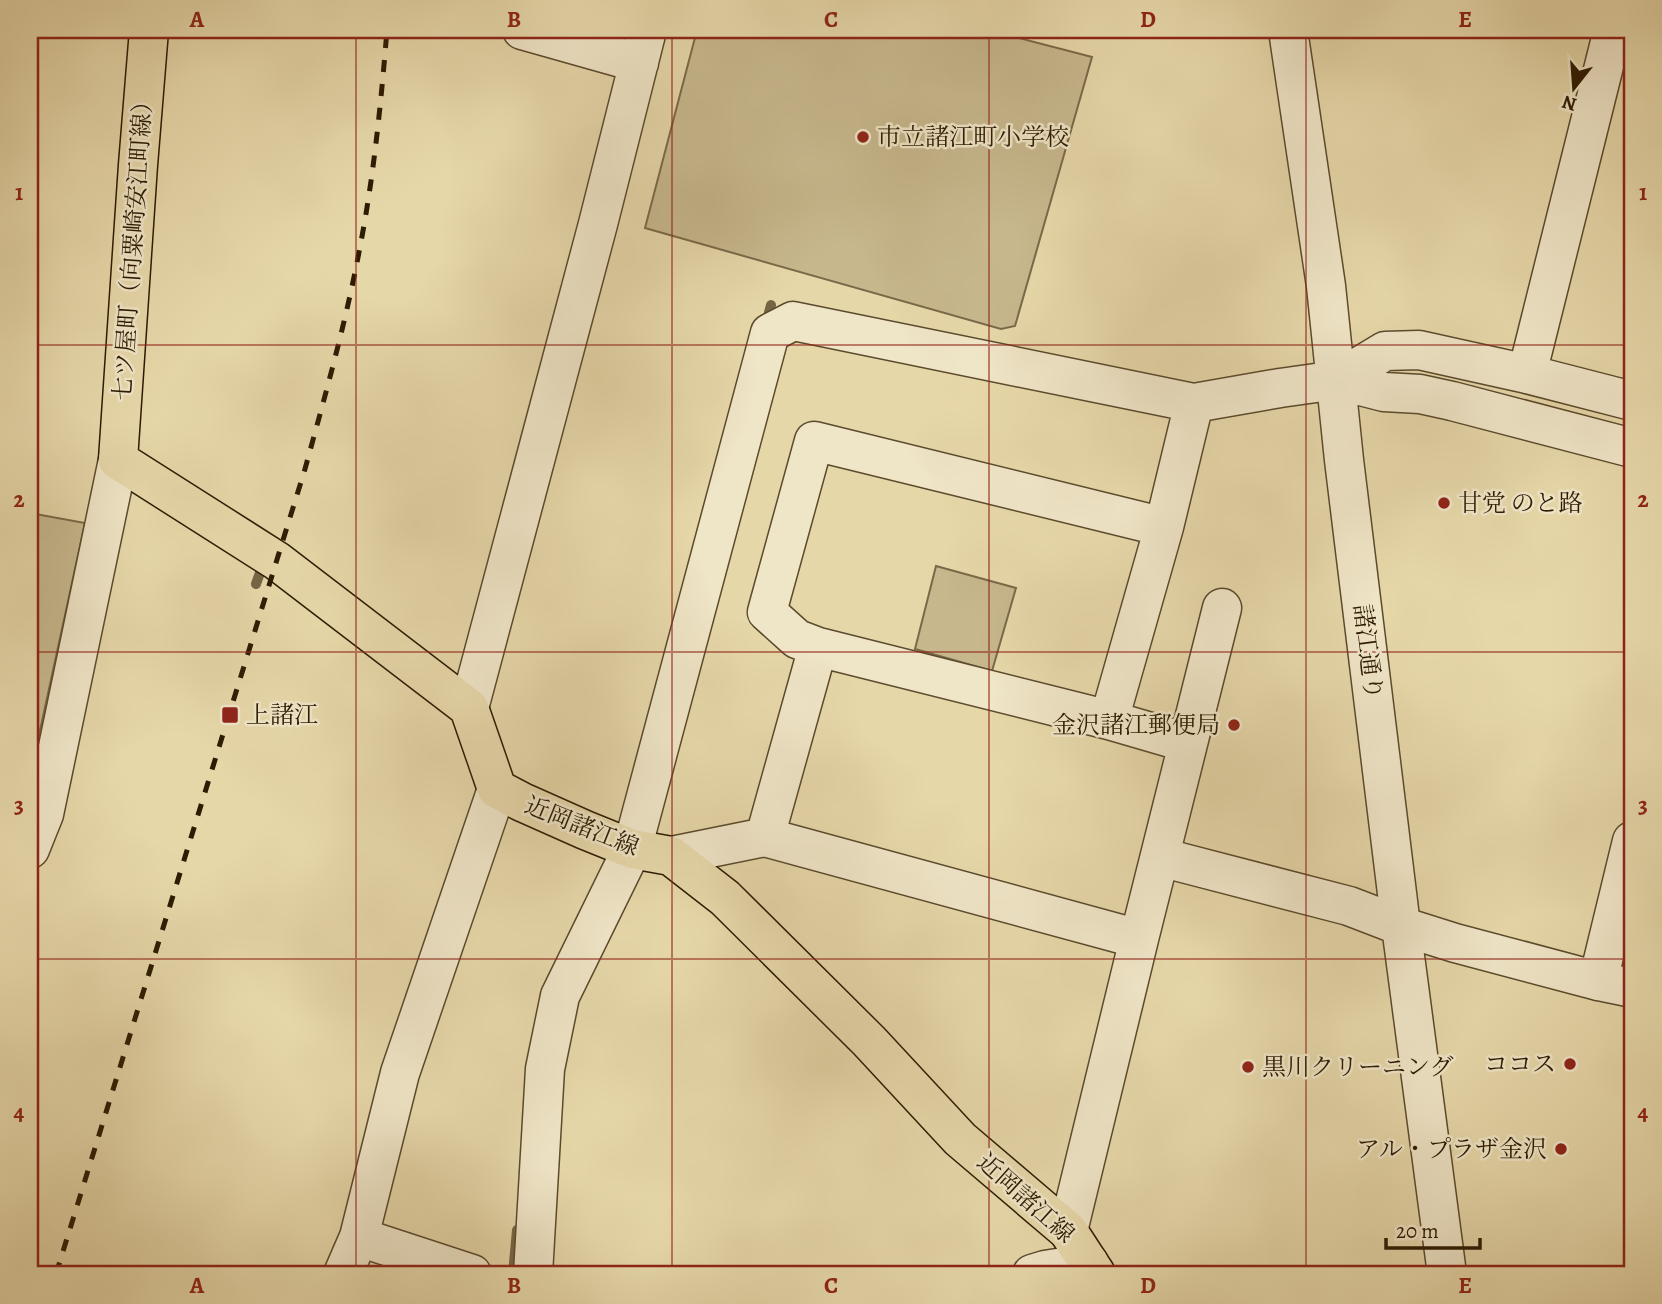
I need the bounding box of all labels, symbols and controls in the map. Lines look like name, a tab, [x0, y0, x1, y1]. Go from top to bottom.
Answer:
text: A	[189, 4, 205, 35]
text: B	[507, 4, 521, 35]
text: C	[824, 4, 838, 35]
text: D	[1140, 4, 1156, 35]
text: E	[1458, 4, 1472, 35]
north arrow	[1540, 52, 1610, 122]
street label: 七ツ屋町（向粟崎安江町線）	[106, 88, 160, 402]
text: N	[1559, 89, 1580, 118]
place label: 市立諸江町小学校	[877, 121, 1069, 153]
marker: 市立諸江町小学校	[855, 129, 871, 145]
text: 1	[15, 177, 23, 208]
text: 1	[1639, 177, 1647, 208]
text: 2	[13, 484, 25, 515]
text: 2	[1637, 484, 1649, 515]
place label: 甘党 のと路	[1458, 487, 1583, 519]
marker: 甘党 のと路	[1436, 495, 1452, 511]
street label: 諸江通り	[1346, 602, 1390, 702]
place label: 上諸江	[246, 699, 318, 731]
marker: 上諸江	[220, 705, 240, 725]
place label: 金沢諸江郵便局	[1052, 709, 1220, 741]
marker: 金沢諸江郵便局	[1226, 717, 1242, 733]
street label: 近岡諸江線	[520, 789, 644, 863]
text: 3	[14, 790, 24, 821]
text: 3	[1638, 790, 1648, 821]
place label: ココス	[1484, 1048, 1556, 1080]
place label: 黒川クリーニング	[1262, 1051, 1454, 1083]
marker: ココス	[1562, 1056, 1578, 1072]
marker: 黒川クリーニング	[1240, 1059, 1256, 1075]
text: 4	[14, 1097, 25, 1128]
text: 4	[1638, 1097, 1649, 1128]
place label: アル・プラザ金沢	[1356, 1133, 1547, 1165]
marker: アル・プラザ金沢	[1553, 1141, 1569, 1157]
street label: 近岡諸江線	[971, 1146, 1081, 1250]
scale bar	[1386, 1206, 1480, 1250]
text: 20 m	[1396, 1217, 1439, 1245]
text: A	[189, 1270, 205, 1301]
text: B	[507, 1270, 521, 1301]
text: C	[824, 1270, 838, 1301]
text: D	[1140, 1270, 1156, 1301]
text: E	[1458, 1270, 1472, 1301]

